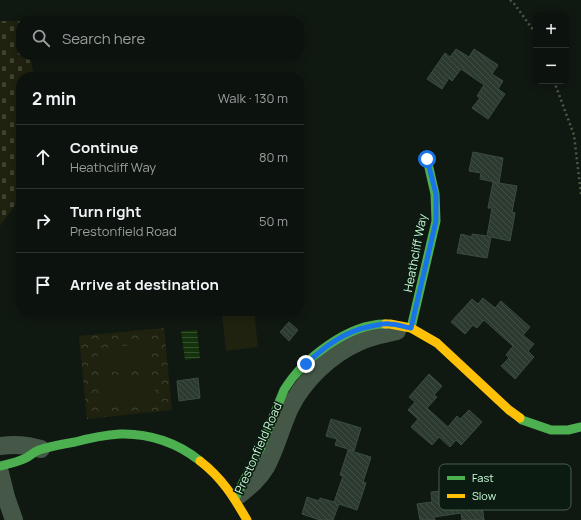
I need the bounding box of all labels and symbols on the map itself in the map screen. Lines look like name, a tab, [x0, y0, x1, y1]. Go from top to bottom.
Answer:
route start	[418, 150, 436, 168]
street label: Heathcliff Way	[399, 212, 431, 294]
route end	[297, 355, 315, 373]
street label: Prestonfield Road	[230, 400, 286, 496]
legend	[439, 464, 571, 510]
text: Fast	[472, 470, 494, 485]
text: Slow	[472, 488, 497, 503]

